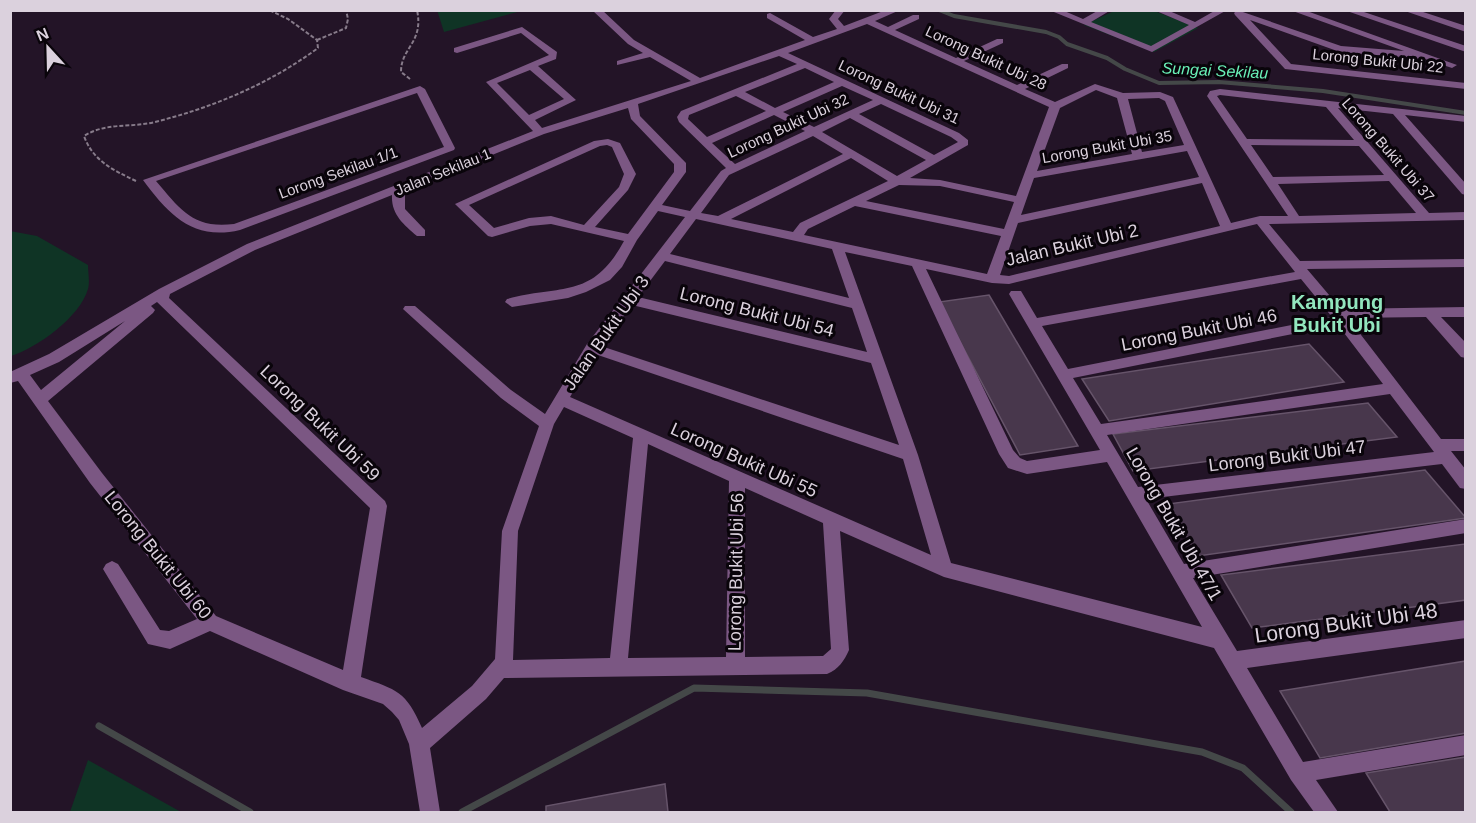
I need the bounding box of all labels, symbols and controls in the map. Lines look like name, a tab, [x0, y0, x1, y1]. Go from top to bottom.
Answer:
north arrow	[18, 18, 78, 78]
street label: Lorong Bukit Ubi 28	[923, 22, 1050, 93]
text: N	[34, 25, 51, 45]
street label: Lorong Bukit Ubi 22	[1312, 45, 1444, 76]
street label: Lorong Bukit Ubi 31	[836, 56, 963, 127]
water label: Sungai Sekilau	[1161, 59, 1269, 82]
street label: Lorong Bukit Ubi 32	[724, 90, 851, 161]
street label: Lorong Bukit Ubi 37	[1339, 94, 1438, 205]
street label: Lorong Bukit Ubi 35	[1041, 127, 1173, 166]
street label: Lorong Sekilau 1/1	[276, 143, 400, 202]
street label: Jalan Sekilau 1	[392, 145, 493, 198]
street label: Jalan Bukit Ubi 2	[1004, 220, 1140, 270]
street label: Jalan Bukit Ubi 3	[559, 272, 653, 394]
street label: Lorong Bukit Ubi 54	[678, 283, 836, 341]
district label: Kampung Bukit Ubi	[1291, 291, 1383, 336]
street label: Lorong Bukit Ubi 46	[1119, 305, 1279, 355]
street label: Lorong Bukit Ubi 59	[256, 361, 384, 485]
street label: Lorong Bukit Ubi 55	[668, 419, 820, 501]
street label: Lorong Bukit Ubi 47	[1207, 436, 1367, 476]
street label: Lorong Bukit Ubi 47/1	[1122, 444, 1226, 604]
street label: Lorong Bukit Ubi 60	[100, 487, 216, 623]
street label: Lorong Bukit Ubi 56	[725, 493, 747, 651]
street label: Lorong Bukit Ubi 48	[1253, 598, 1439, 647]

